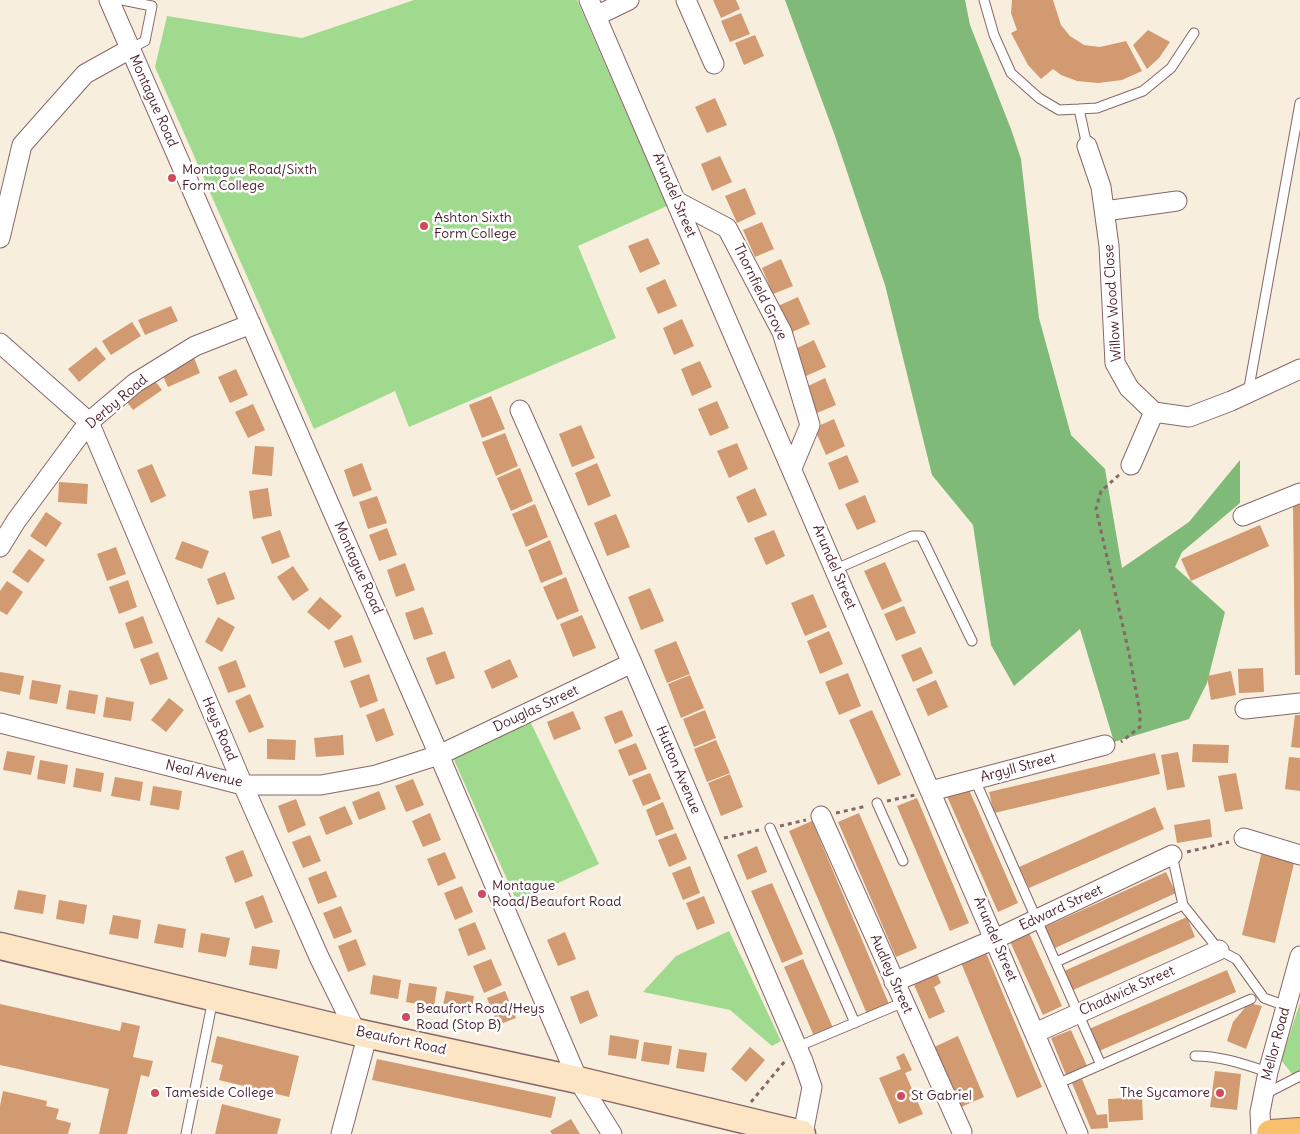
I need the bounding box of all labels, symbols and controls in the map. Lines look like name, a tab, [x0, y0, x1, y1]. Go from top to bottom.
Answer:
street label: Montague Road	[125, 52, 181, 150]
street label: Arundel Street	[649, 150, 699, 240]
place label: Montague Road/Sixth Form College	[182, 162, 317, 194]
marker: Montague Road/Sixth Form College	[166, 172, 178, 184]
place label: Ashton Sixth Form College	[434, 210, 517, 242]
marker: Ashton Sixth Form College	[418, 220, 430, 232]
street label: Thornfield Grove	[729, 241, 791, 343]
street label: Willow Wood Close	[1101, 244, 1125, 362]
street label: Derby Road	[83, 371, 151, 433]
street label: Montague Road	[330, 519, 386, 617]
street label: Arundel Street	[809, 522, 859, 612]
street label: Douglas Street	[491, 682, 581, 736]
street label: Heys Road	[198, 694, 240, 764]
street label: Hutton Avenue	[652, 724, 704, 816]
street label: Argyll Street	[979, 750, 1057, 786]
street label: Neal Avenue	[164, 757, 244, 791]
place label: Montague Road/Beaufort Road	[492, 878, 622, 910]
street label: Edward Street	[1017, 881, 1105, 935]
marker: Montague Road/Beaufort Road	[476, 888, 488, 900]
street label: Arundel Street	[970, 894, 1020, 984]
street label: Audley Street	[866, 932, 916, 1016]
street label: Chadwick Street	[1077, 962, 1177, 1020]
place label: Beaufort Road/Heys Road (Stop B)	[416, 1001, 545, 1034]
street label: Mellor Road	[1258, 1006, 1294, 1082]
marker: Beaufort Road/Heys Road (Stop B)	[400, 1011, 412, 1023]
street label: Beaufort Road	[354, 1023, 448, 1059]
place label: Tameside College	[165, 1085, 274, 1101]
place label: The Sycamore	[1120, 1085, 1210, 1101]
marker: Tameside College	[149, 1087, 161, 1099]
marker: The Sycamore	[1214, 1087, 1226, 1099]
place label: St Gabriel	[911, 1088, 972, 1104]
marker: St Gabriel	[895, 1090, 907, 1102]

